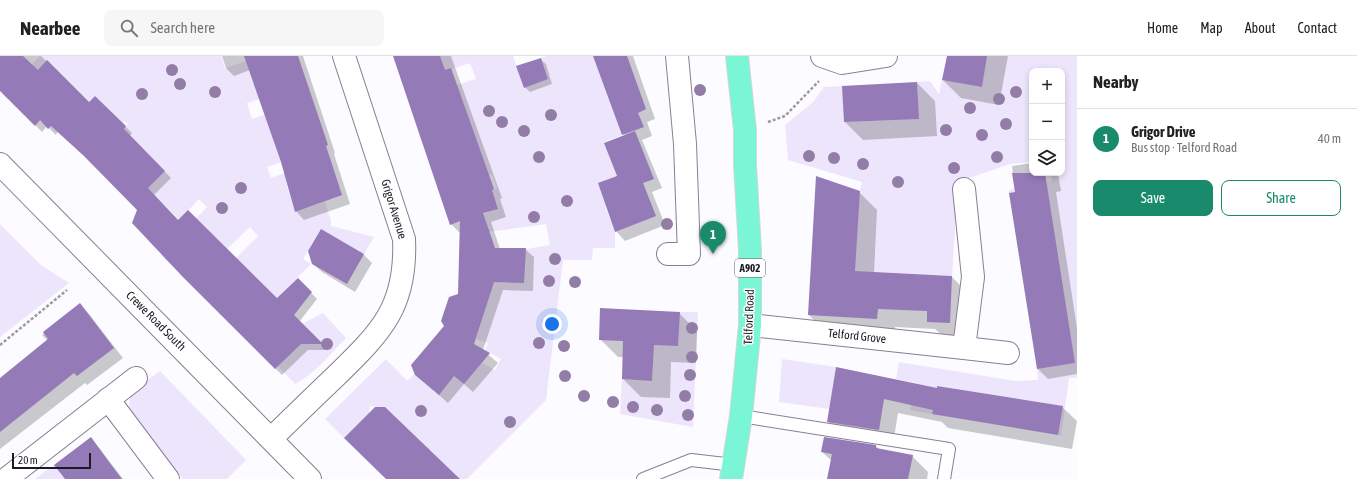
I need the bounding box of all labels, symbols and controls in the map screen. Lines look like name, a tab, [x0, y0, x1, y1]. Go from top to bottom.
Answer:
search box	[104, 10, 384, 46]
text: Nearbee	[20, 17, 80, 39]
icon: search	[118, 17, 140, 39]
text: Search here	[150, 19, 215, 36]
text: Home	[1147, 20, 1178, 36]
text: Map	[1200, 20, 1223, 36]
text: About	[1245, 20, 1276, 36]
text: Contact	[1298, 20, 1337, 36]
map controls	[1029, 68, 1065, 176]
button: +	[1029, 68, 1065, 104]
text: Nearby	[1093, 72, 1139, 92]
button: −	[1029, 104, 1065, 140]
text: Grigor Drive	[1131, 123, 1196, 140]
text: 1	[1103, 131, 1109, 146]
text: 40 m	[1318, 131, 1341, 146]
button: layers	[1029, 140, 1065, 176]
text: Bus stop · Telford Road	[1131, 140, 1237, 155]
street label: Grigor Avenue	[378, 177, 410, 241]
button: Save	[1093, 180, 1213, 216]
button: Share	[1221, 180, 1341, 216]
pin: 1	[700, 221, 726, 254]
road number: A902	[735, 259, 765, 277]
street label: Crewe Road South	[123, 288, 189, 354]
street label: Telford Road	[741, 289, 757, 345]
your location	[542, 314, 562, 334]
street label: Telford Grove	[827, 326, 887, 346]
scale bar	[12, 451, 91, 470]
text: 20 m	[18, 454, 38, 466]

